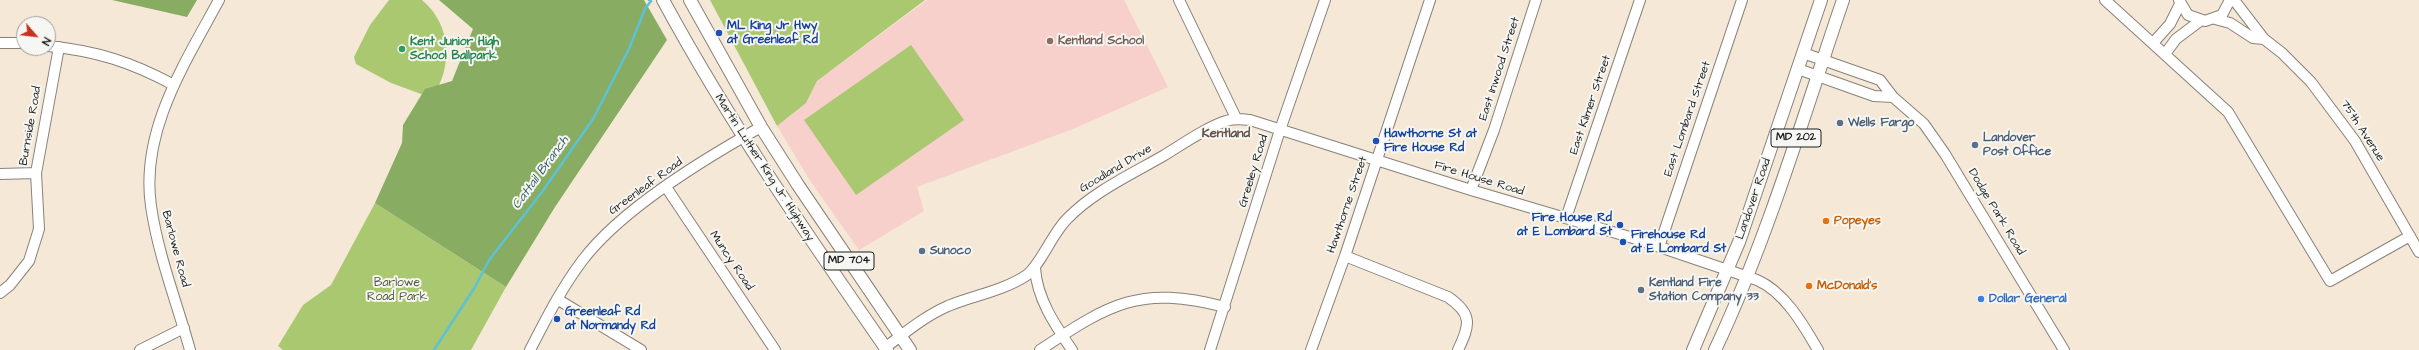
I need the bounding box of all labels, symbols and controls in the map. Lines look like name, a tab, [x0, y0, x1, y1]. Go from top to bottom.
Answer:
street label: East Inwood Street	[1476, 15, 1524, 123]
north arrow	[16, 16, 56, 56]
place label: ML King Jr Hwy at Greenleaf Rd	[727, 19, 818, 47]
marker: ML King Jr Hwy at Greenleaf Rd	[714, 28, 724, 38]
place label: Kentland School	[1058, 34, 1144, 48]
text: N	[38, 35, 54, 48]
place label: Kent Junior High School Ballpark	[410, 35, 499, 63]
marker: Kentland School	[1045, 36, 1055, 46]
marker: Kent Junior High School Ballpark	[397, 44, 407, 54]
street label: East Kilmer Street	[1567, 53, 1615, 157]
street label: East Lombard Street	[1662, 60, 1714, 178]
street label: Burnside Road	[17, 85, 45, 167]
street label: Martin Luther King Jr. Highway	[711, 92, 817, 244]
street label: 75th Avenue	[2337, 98, 2387, 164]
place label: Wells Fargo	[1848, 116, 1914, 130]
marker: Wells Fargo	[1835, 118, 1845, 128]
district label: Kentland	[1202, 126, 1250, 142]
place label: Hawthorne St at Fire House Rd	[1384, 127, 1477, 155]
road number: MD 202	[1771, 129, 1821, 147]
place label: Landover Post Office	[1983, 131, 2051, 159]
water label: Cattail Branch	[509, 133, 573, 213]
street label: Greeley Road	[1236, 133, 1272, 209]
marker: Hawthorne St at Fire House Rd	[1371, 136, 1381, 146]
marker: Landover Post Office	[1970, 140, 1980, 150]
street label: Goodland Drive	[1077, 142, 1155, 196]
street label: Greenleaf Road	[606, 155, 686, 219]
street label: Hawthorne Street	[1325, 155, 1371, 255]
street label: Landover Road	[1733, 156, 1775, 242]
street label: Fire House Road	[1432, 159, 1526, 199]
street label: Dodge Park Road	[1965, 166, 2027, 258]
street label: Barlowe Road	[158, 209, 192, 289]
place label: Fire House Rd at E Lombard St	[1517, 211, 1612, 239]
place label: Popeyes	[1834, 214, 1881, 228]
marker: Popeyes	[1821, 216, 1831, 226]
marker: Fire House Rd at E Lombard St	[1615, 220, 1625, 230]
place label: Firehouse Rd at E Lombard St	[1631, 228, 1726, 256]
street label: Muncy Road	[706, 229, 756, 293]
marker: Firehouse Rd at E Lombard St	[1618, 237, 1628, 247]
place label: Sunoco	[930, 244, 971, 258]
marker: Sunoco	[917, 246, 927, 256]
road number: MD 704	[824, 252, 874, 270]
park label: Barlowe Road Park	[367, 276, 427, 304]
place label: Kentland Fire Station Company 33	[1649, 276, 1759, 304]
place label: McDonald's	[1817, 279, 1877, 293]
marker: McDonald's	[1804, 281, 1814, 291]
marker: Kentland Fire Station Company 33	[1636, 285, 1646, 295]
place label: Dollar General	[1989, 292, 2067, 306]
marker: Dollar General	[1976, 294, 1986, 304]
place label: Greenleaf Rd at Normandy Rd	[565, 305, 655, 333]
marker: Greenleaf Rd at Normandy Rd	[552, 314, 562, 324]

